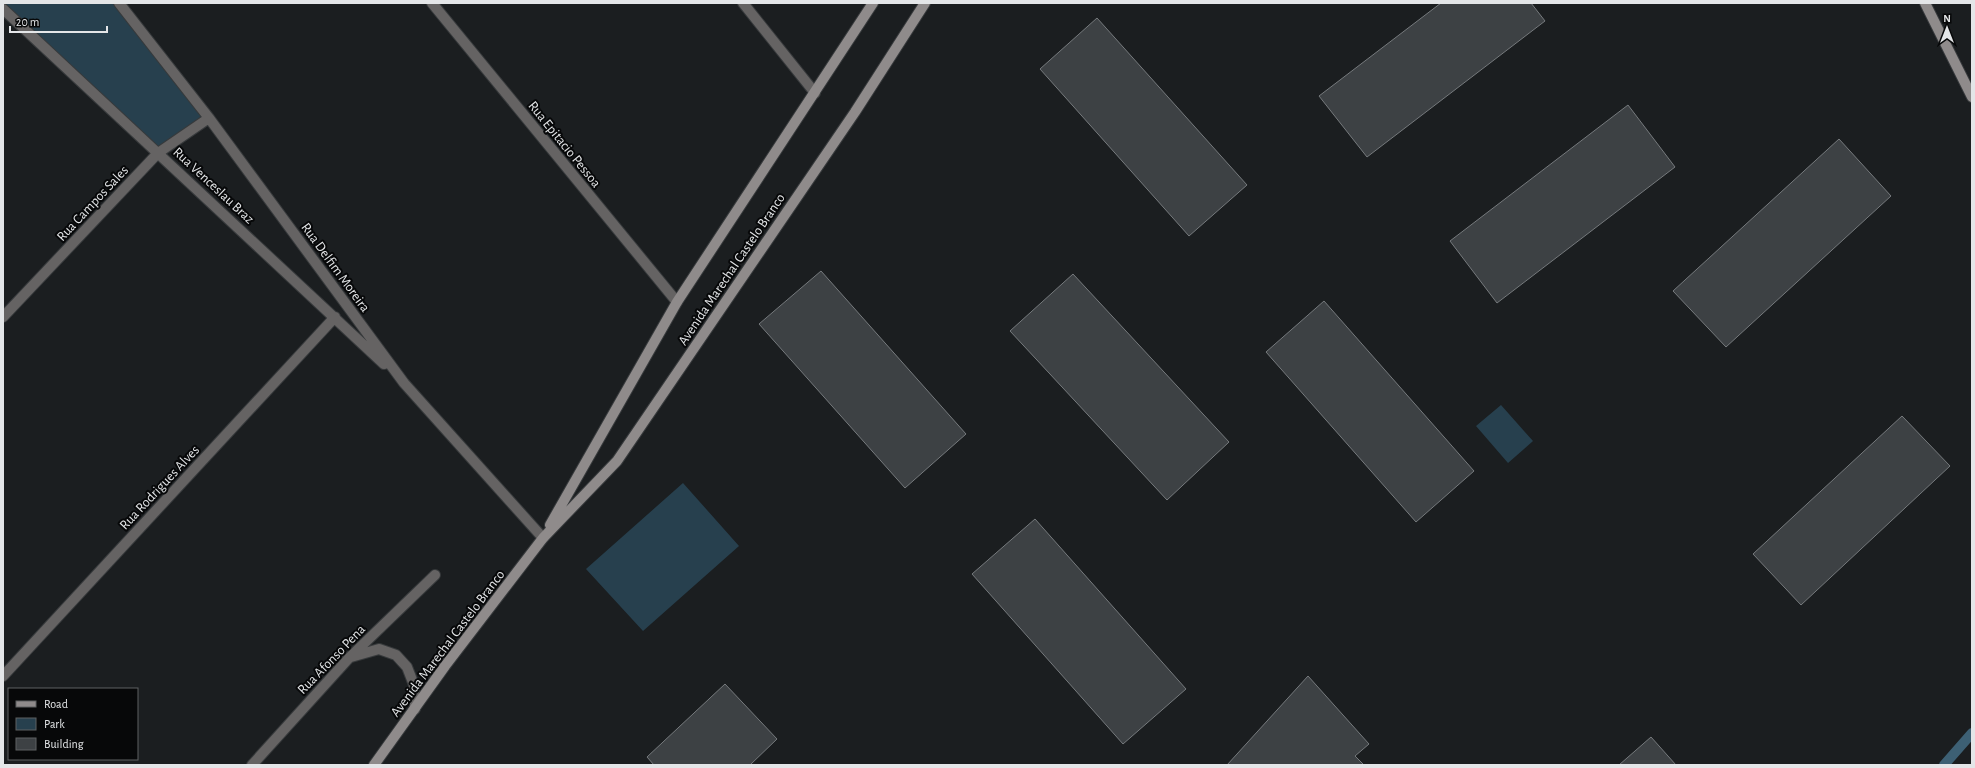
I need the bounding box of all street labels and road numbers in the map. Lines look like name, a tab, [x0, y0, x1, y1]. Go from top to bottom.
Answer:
street label: Rua Epitacio Pessoa	[525, 99, 603, 191]
street label: Rua Venceslau Braz	[170, 145, 257, 227]
street label: Rua Campos Sales	[54, 163, 131, 244]
street label: Avenida Marechal Castelo Branco	[676, 191, 788, 348]
street label: Rua Delfim Moreira	[298, 220, 372, 315]
street label: Rua Rodrigues Alves	[117, 443, 202, 532]
street label: Avenida Marechal Castelo Branco	[388, 568, 508, 720]
street label: Rua Afonso Pena	[295, 622, 369, 697]

